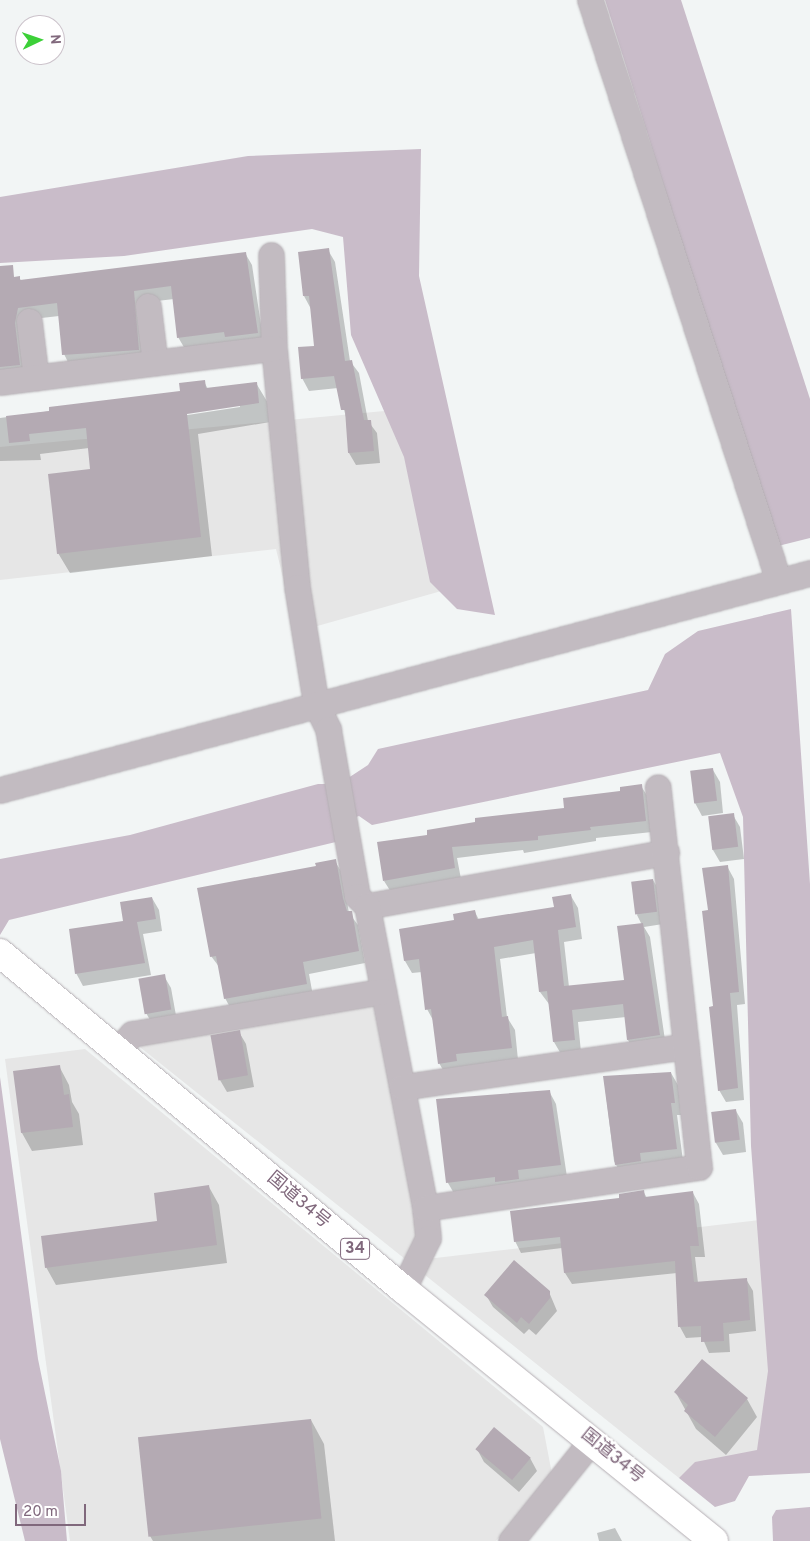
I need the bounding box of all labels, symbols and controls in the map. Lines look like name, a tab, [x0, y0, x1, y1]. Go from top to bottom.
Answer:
north arrow	[15, 15, 65, 65]
text: N	[46, 34, 63, 45]
street label: 国道34号	[262, 1168, 334, 1234]
road number: 34	[340, 1236, 370, 1262]
street label: 国道34号	[576, 1425, 648, 1489]
scale bar	[18, 1494, 89, 1526]
text: 20 m	[23, 1503, 58, 1522]

